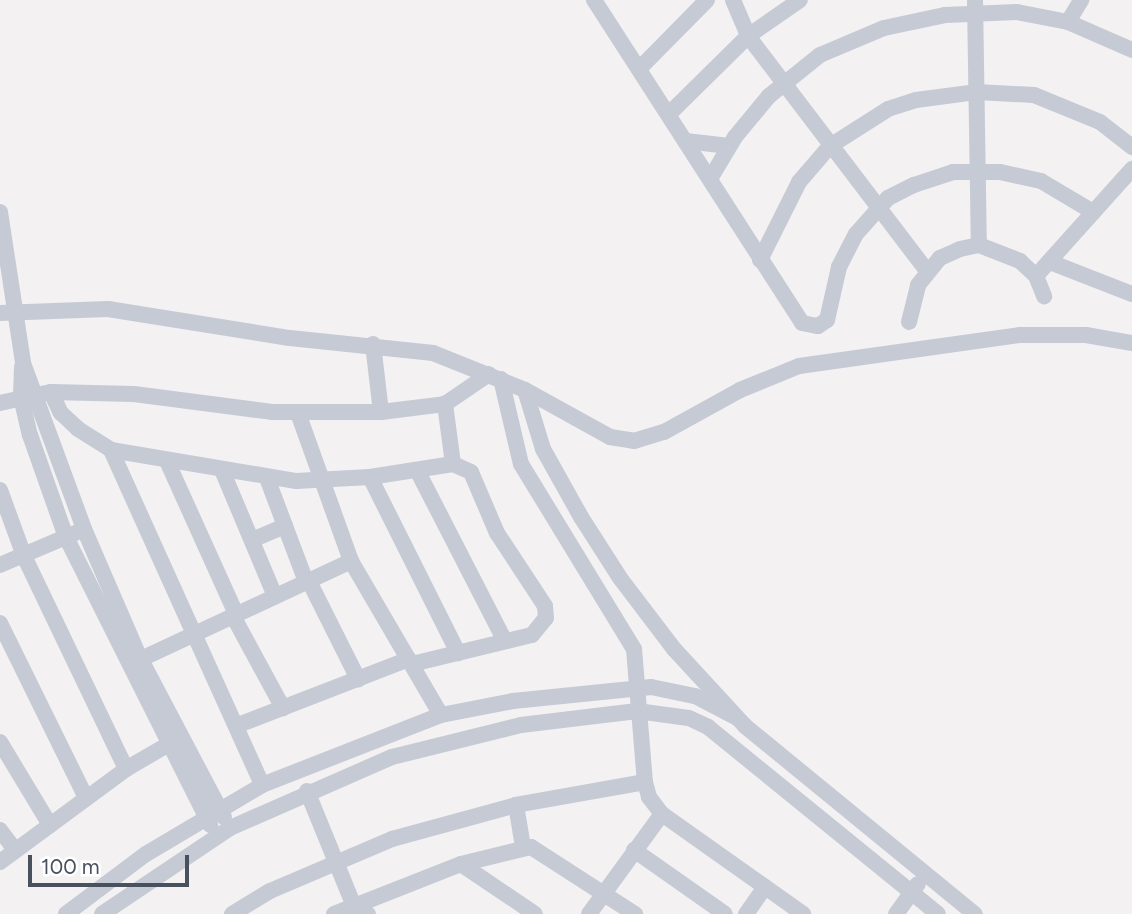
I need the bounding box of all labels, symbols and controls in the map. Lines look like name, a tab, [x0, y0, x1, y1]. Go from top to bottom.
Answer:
scale bar	[32, 841, 192, 885]
text: 100 m	[41, 854, 100, 879]

